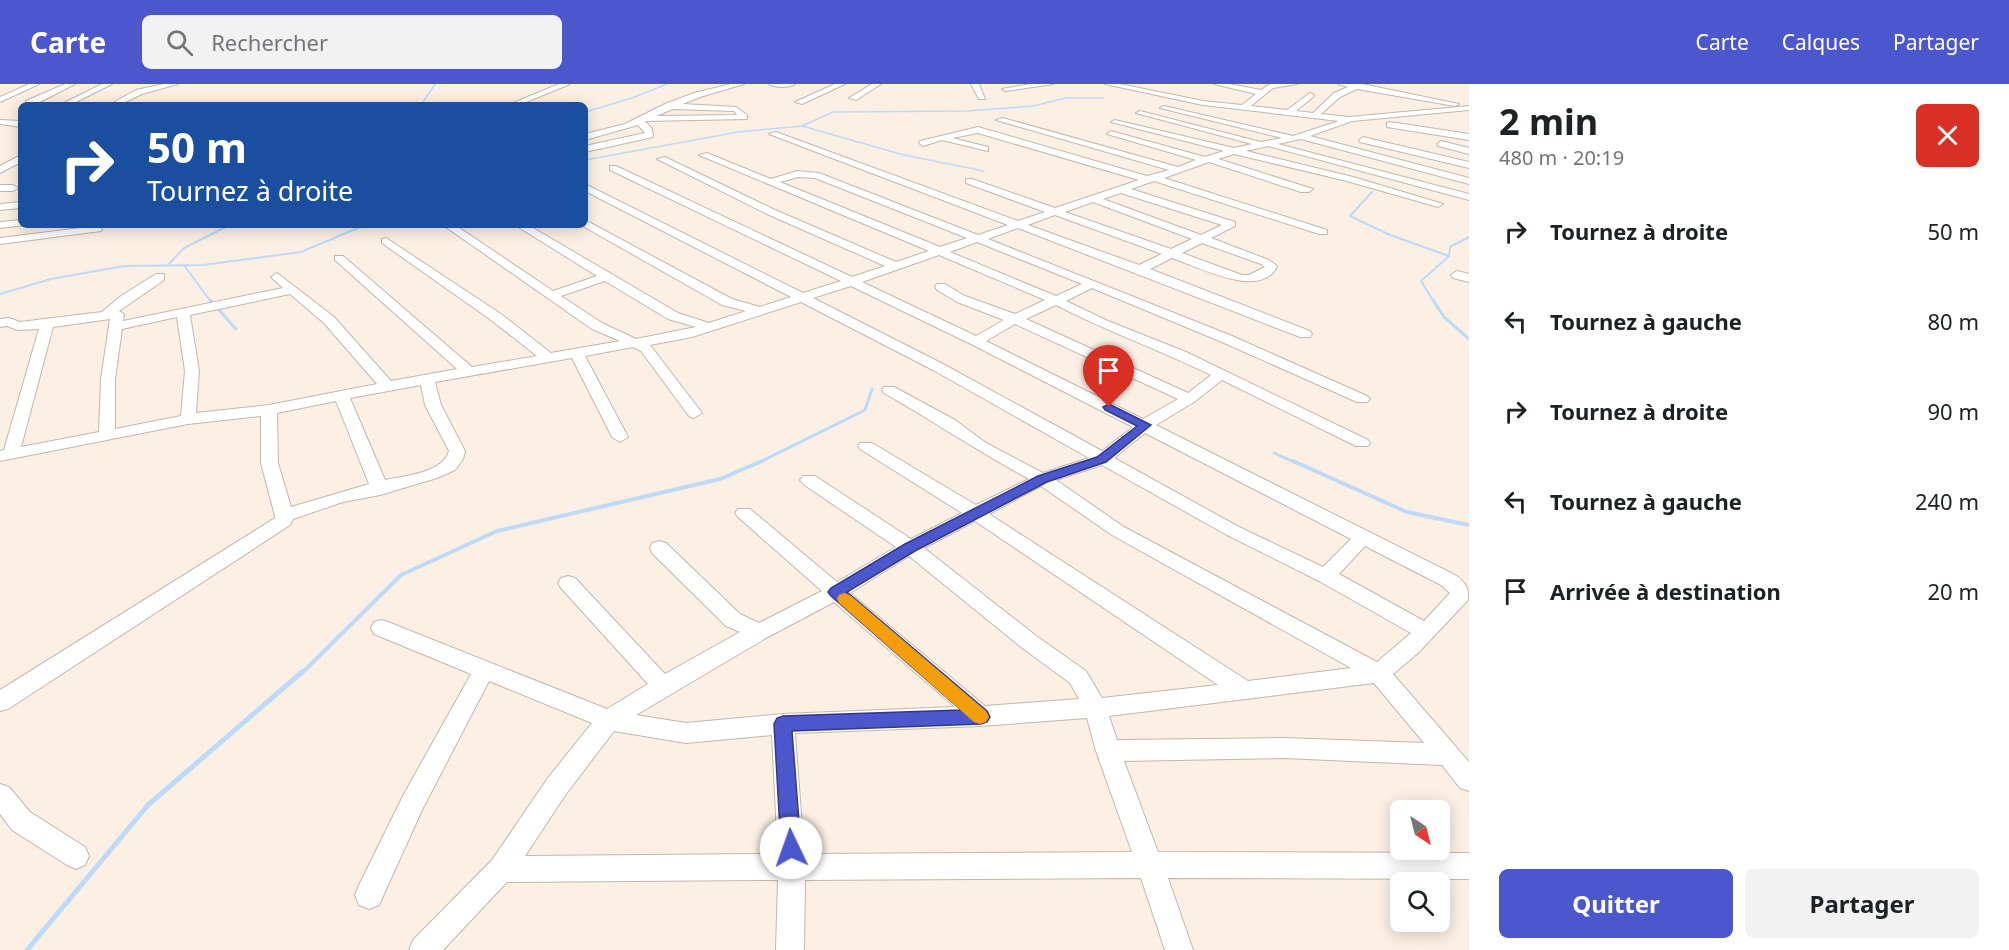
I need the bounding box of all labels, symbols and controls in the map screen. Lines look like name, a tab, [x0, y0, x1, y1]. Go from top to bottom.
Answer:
search box	[142, 15, 562, 69]
text: Carte	[30, 23, 106, 61]
icon: search	[163, 26, 196, 59]
text: Rechercher	[211, 27, 328, 57]
text: Carte	[1696, 28, 1749, 56]
text: Calques	[1782, 28, 1860, 56]
text: Partager	[1893, 28, 1979, 56]
text: 2 min	[1499, 97, 1598, 146]
button: close	[1916, 104, 1979, 167]
text: 50 m	[147, 118, 247, 175]
icon: right	[48, 126, 126, 204]
text: 480 m · 20:19	[1499, 144, 1624, 171]
text: Tournez à droite	[147, 172, 353, 209]
icon: right	[1499, 215, 1532, 248]
text: Tournez à droite	[1550, 216, 1728, 246]
text: 50 m	[1928, 216, 1979, 246]
icon: left	[1499, 305, 1532, 338]
text: Tournez à gauche	[1550, 306, 1742, 336]
text: 80 m	[1928, 306, 1979, 336]
pin	[1083, 345, 1134, 407]
icon: arrive	[1092, 354, 1125, 387]
icon: right	[1499, 395, 1532, 428]
text: Tournez à droite	[1550, 396, 1728, 426]
text: 90 m	[1928, 396, 1979, 426]
icon: left	[1499, 485, 1532, 518]
text: Tournez à gauche	[1550, 486, 1742, 516]
text: 240 m	[1915, 486, 1979, 516]
icon: arrive	[1499, 575, 1532, 608]
text: Arrivée à destination	[1550, 576, 1781, 606]
text: 20 m	[1928, 576, 1979, 606]
north arrow	[1390, 800, 1450, 860]
map controls	[1390, 800, 1450, 932]
position arrow	[759, 816, 823, 880]
button: Quitter	[1499, 869, 1733, 938]
button: Partager	[1745, 869, 1979, 938]
button: search	[1390, 872, 1450, 932]

